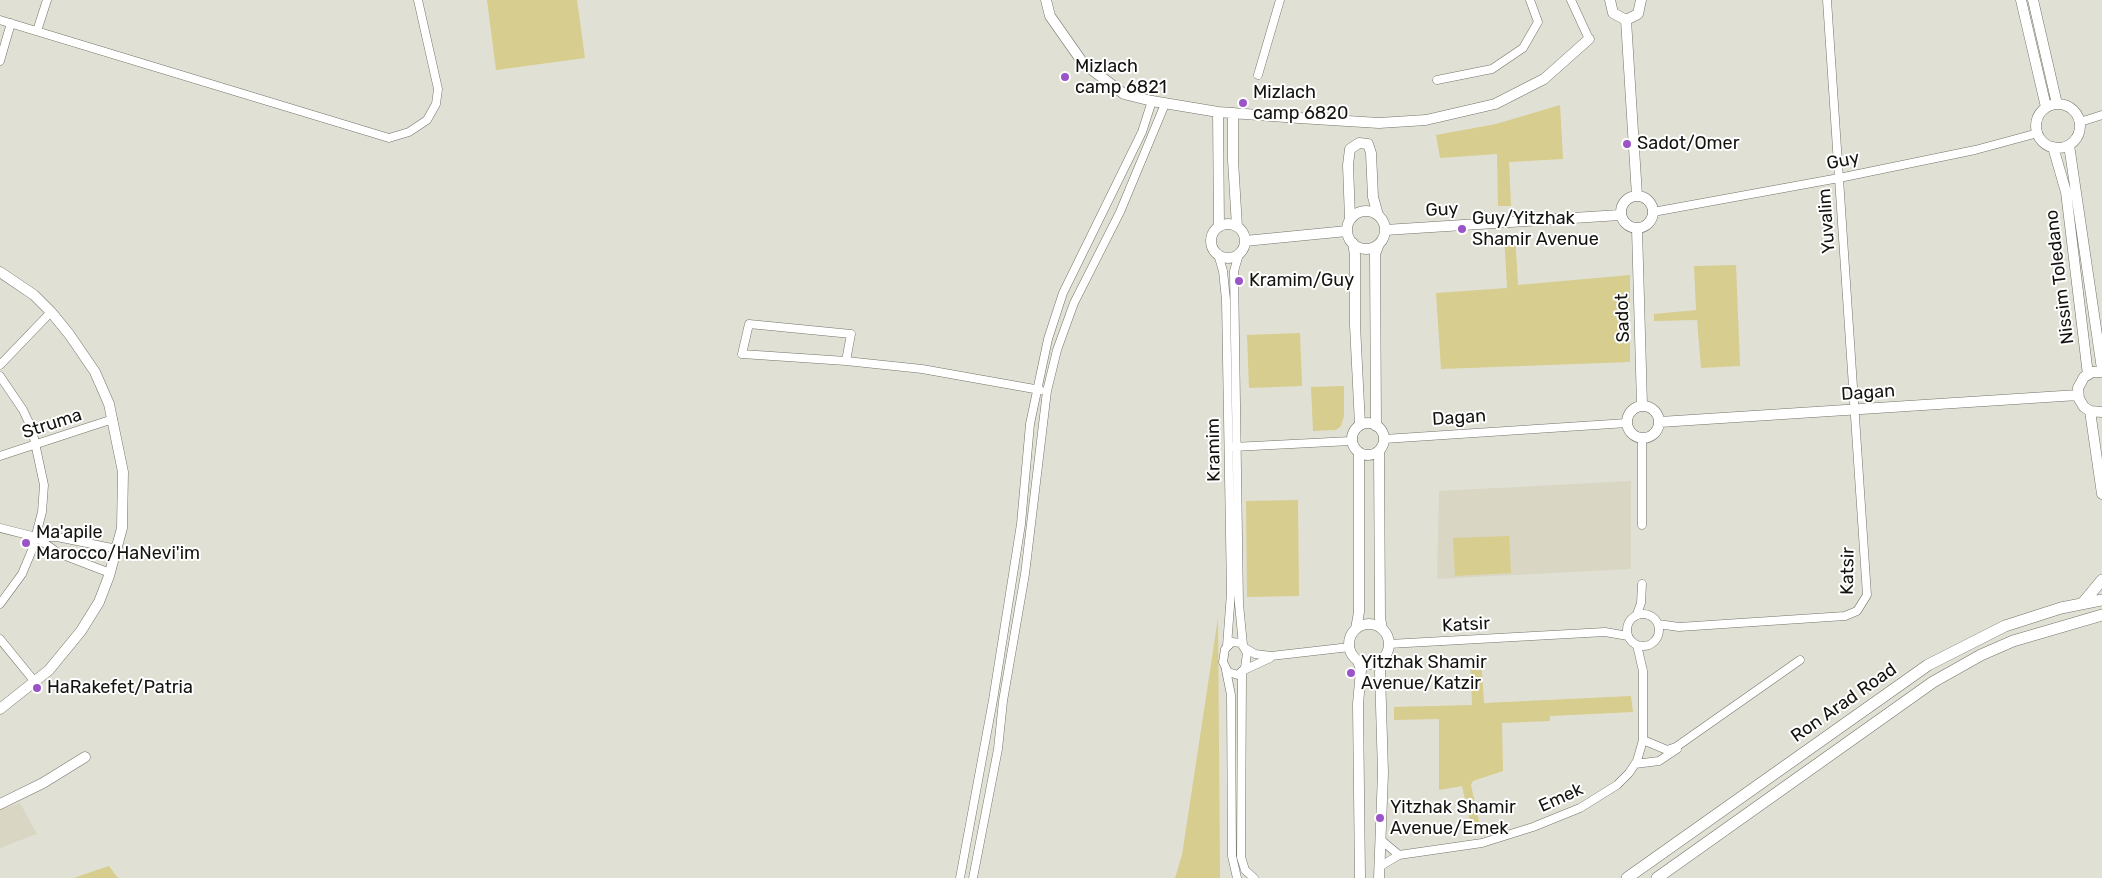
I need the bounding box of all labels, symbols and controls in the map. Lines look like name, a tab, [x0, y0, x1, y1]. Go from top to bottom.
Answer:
place label: Mizlach camp 6821	[1075, 56, 1167, 98]
marker: Mizlach camp 6821	[1059, 71, 1071, 83]
place label: Mizlach camp 6820	[1253, 82, 1348, 125]
marker: Mizlach camp 6820	[1237, 97, 1249, 109]
place label: Sadot/Omer	[1637, 133, 1740, 155]
marker: Sadot/Omer	[1621, 138, 1633, 150]
street label: Guy	[1825, 147, 1861, 175]
street label: Yuvalim	[1814, 188, 1840, 254]
street label: Guy	[1425, 198, 1459, 222]
place label: Guy/Yitzhak Shamir Avenue	[1472, 208, 1599, 250]
street label: Nissim Toledano	[2041, 209, 2079, 345]
marker: Guy/Yitzhak Shamir Avenue	[1456, 223, 1468, 235]
place label: Kramim/Guy	[1249, 270, 1354, 292]
marker: Kramim/Guy	[1233, 275, 1245, 287]
street label: Sadot	[1611, 293, 1635, 343]
street label: Dagan	[1840, 380, 1896, 406]
street label: Struma	[19, 404, 85, 444]
street label: Dagan	[1431, 405, 1487, 431]
street label: Kramim	[1203, 418, 1225, 482]
place label: Ma'apile Marocco/HaNevi'im	[36, 522, 200, 564]
marker: Ma'apile Marocco/HaNevi'im	[20, 537, 32, 549]
street label: Katsir	[1837, 547, 1859, 595]
street label: Katsir	[1441, 613, 1491, 637]
place label: Yitzhak Shamir Avenue/Katzir	[1361, 652, 1487, 694]
street label: Ron Arad Road	[1787, 659, 1901, 747]
marker: Yitzhak Shamir Avenue/Katzir	[1345, 667, 1357, 679]
place label: HaRakefet/Patria	[47, 677, 193, 699]
marker: HaRakefet/Patria	[31, 682, 43, 694]
street label: Emek	[1535, 779, 1587, 817]
place label: Yitzhak Shamir Avenue/Emek	[1390, 797, 1516, 840]
marker: Yitzhak Shamir Avenue/Emek	[1374, 812, 1386, 824]

